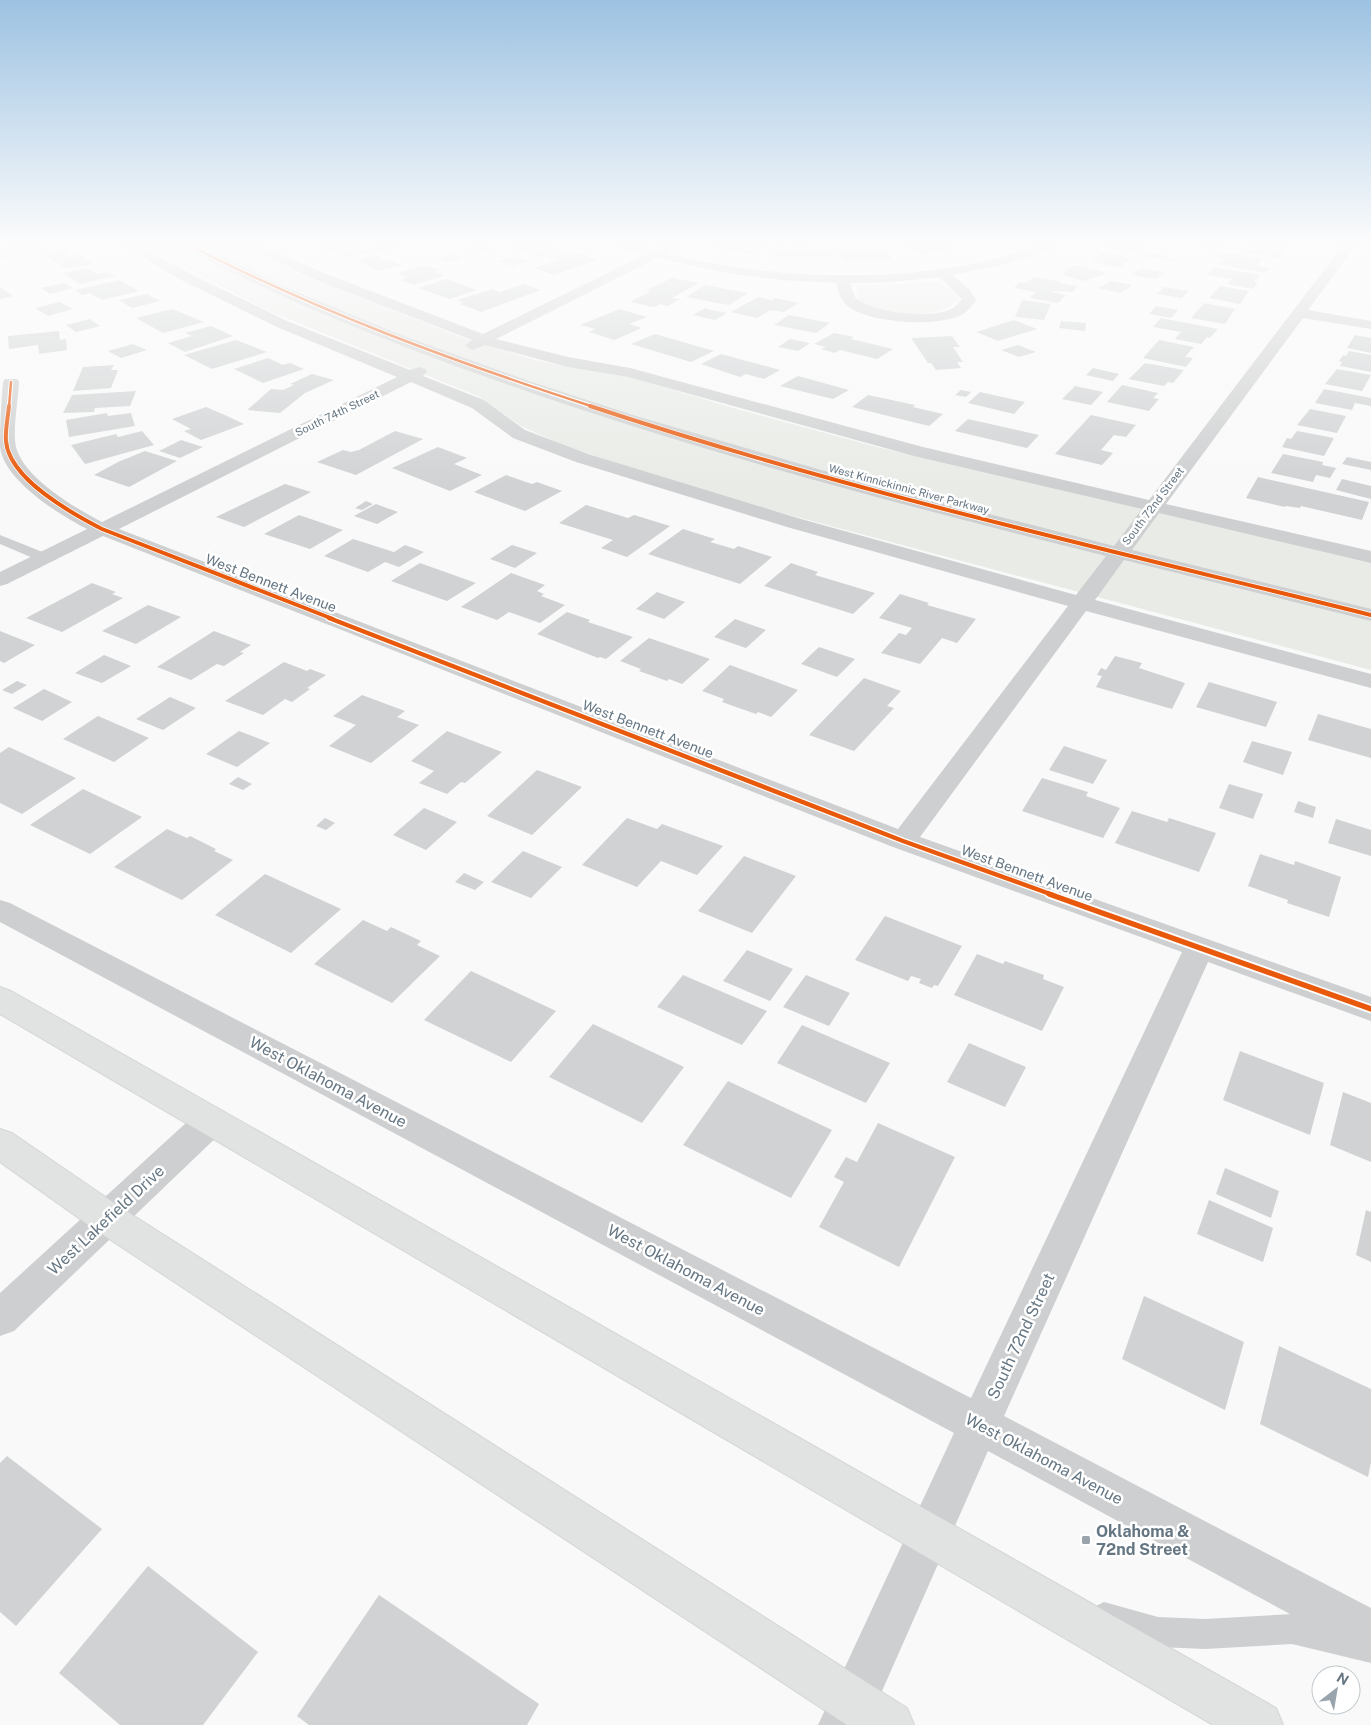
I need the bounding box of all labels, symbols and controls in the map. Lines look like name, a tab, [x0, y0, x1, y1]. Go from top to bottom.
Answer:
street label: South 74th Street	[293, 387, 381, 439]
street label: West Kinnickinnic River Parkway	[827, 462, 991, 516]
street label: South 72nd Street	[1120, 465, 1186, 547]
street label: West Bennett Avenue	[203, 551, 339, 615]
street label: West Bennett Avenue	[580, 697, 716, 761]
street label: West Bennett Avenue	[959, 842, 1095, 904]
street label: West Oklahoma Avenue	[246, 1032, 410, 1132]
street label: West Lakefield Drive	[44, 1161, 168, 1279]
street label: West Oklahoma Avenue	[604, 1220, 768, 1320]
street label: South 72nd Street	[983, 1270, 1059, 1402]
street label: West Oklahoma Avenue	[962, 1409, 1126, 1509]
place label: Oklahoma & 72nd Street	[1096, 1522, 1190, 1559]
marker: Oklahoma & 72nd Street	[1080, 1534, 1092, 1546]
north arrow	[1311, 1665, 1361, 1715]
text: N	[1334, 1669, 1352, 1689]

